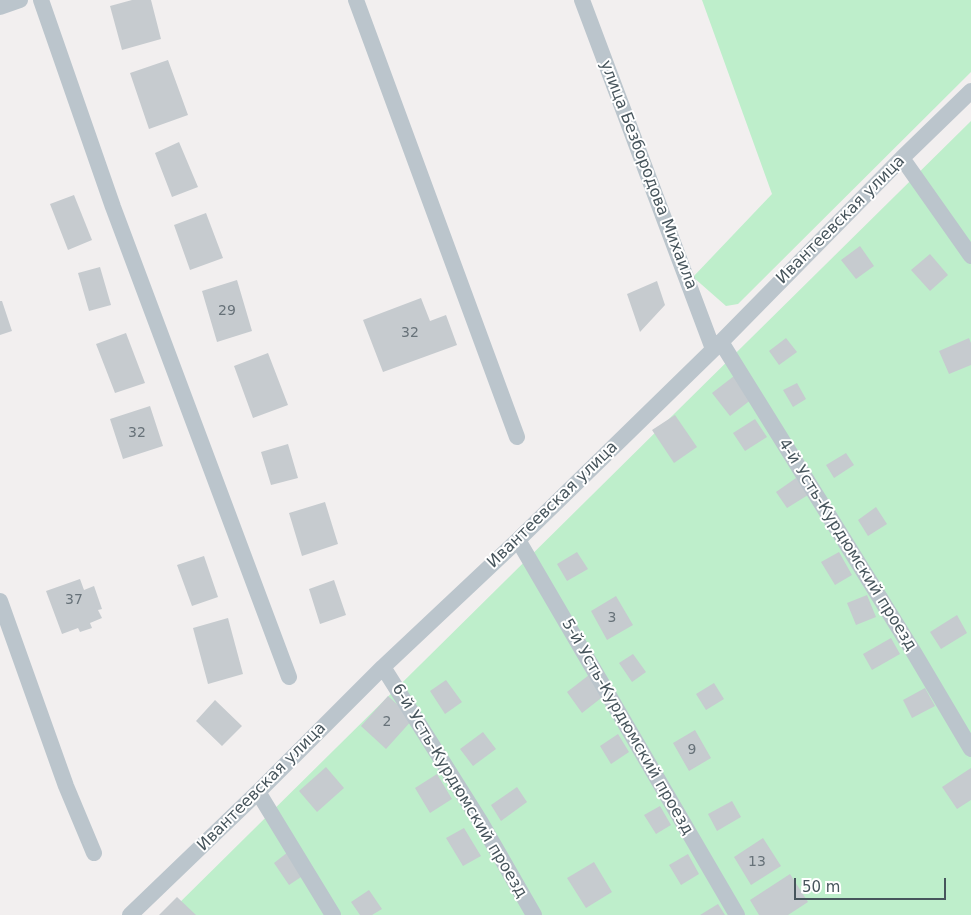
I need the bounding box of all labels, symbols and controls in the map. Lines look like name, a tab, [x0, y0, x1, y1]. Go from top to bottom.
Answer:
street label: улица Безбородова Михаила	[595, 58, 701, 292]
street label: Ивантеевская улица	[773, 152, 909, 288]
house number: 29	[218, 303, 236, 319]
house number: 32	[401, 325, 419, 341]
house number: 32	[128, 425, 146, 441]
street label: 4-й Усть-Курдюмский проезд	[774, 435, 920, 655]
street label: Ивантеевская улица	[484, 438, 622, 572]
house number: 37	[65, 592, 83, 608]
house number: 3	[608, 610, 616, 626]
street label: 5-й Усть-Курдюмский проезд	[557, 616, 697, 838]
street label: 6-й Усть-Курдюмский проезд	[387, 681, 531, 901]
house number: 2	[383, 714, 391, 730]
street label: Ивантеевская улица	[194, 719, 330, 855]
house number: 9	[688, 742, 696, 758]
house number: 13	[748, 854, 766, 870]
scale bar	[796, 868, 948, 900]
text: 50 m	[802, 878, 840, 896]

